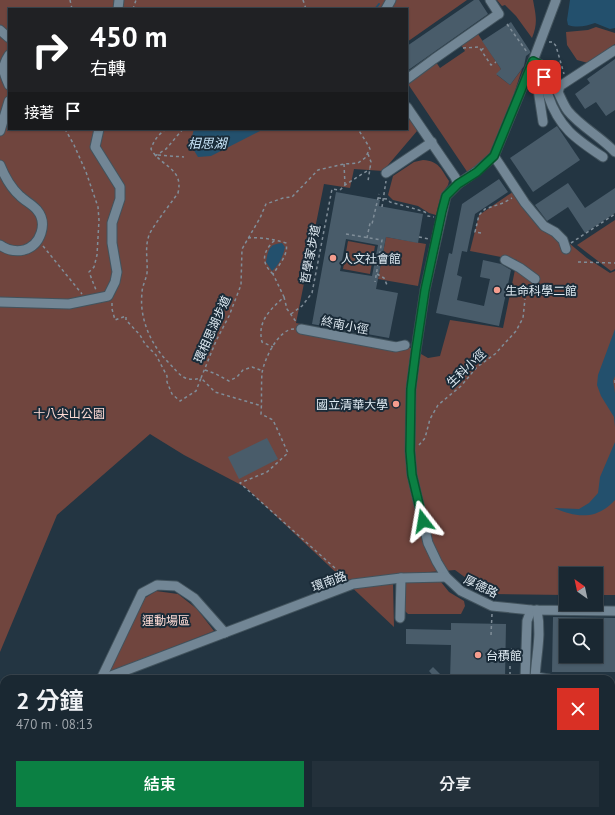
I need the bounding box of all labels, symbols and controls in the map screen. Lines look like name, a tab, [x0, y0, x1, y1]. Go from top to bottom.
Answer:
text: 450 m	[90, 18, 167, 55]
icon: right	[24, 24, 76, 76]
text: 右轉	[90, 57, 126, 80]
pin	[527, 60, 561, 94]
icon: arrive	[533, 66, 555, 88]
icon: arrive	[62, 100, 84, 122]
text: 接著	[24, 103, 54, 122]
water label: 相思湖	[187, 135, 228, 152]
street label: 哲學家步道	[297, 223, 323, 285]
place label: 人文社會館	[341, 251, 401, 266]
marker: 人文社會館	[328, 253, 338, 263]
place label: 生命科學二館	[505, 283, 577, 298]
marker: 生命科學二館	[492, 285, 502, 295]
street label: 環相思湖步道	[191, 293, 233, 365]
street label: 終南小徑	[320, 313, 370, 337]
street label: 生科小徑	[443, 346, 489, 390]
place label: 國立清華大學	[316, 397, 388, 412]
marker: 國立清華大學	[391, 399, 401, 409]
park label: 十八尖山公園	[33, 406, 105, 421]
position arrow	[402, 500, 444, 542]
north arrow	[559, 567, 603, 611]
map controls	[559, 567, 603, 663]
street label: 環南路	[310, 568, 348, 594]
street label: 厚德路	[462, 571, 500, 601]
park label: 運動場區	[142, 613, 190, 628]
button: search	[559, 619, 603, 663]
place label: 台積館	[486, 648, 522, 663]
marker: 台積館	[473, 650, 483, 660]
text: 2 分鐘	[16, 685, 84, 716]
button: close	[557, 688, 599, 730]
text: 470 m · 08:13	[16, 716, 93, 733]
button: 結束	[16, 761, 304, 807]
button: 分享	[312, 761, 599, 807]

